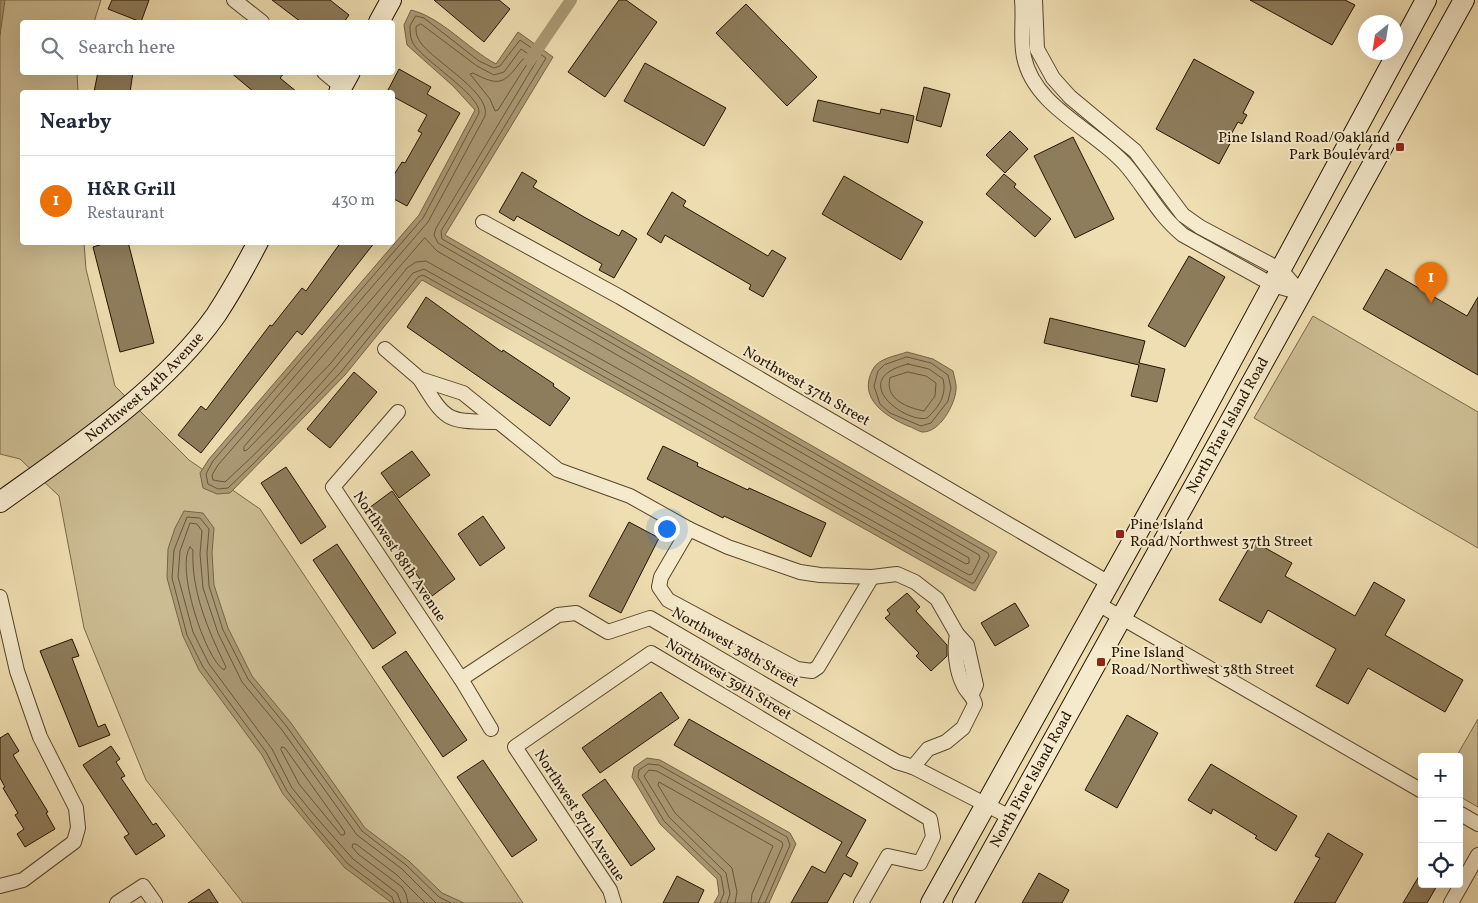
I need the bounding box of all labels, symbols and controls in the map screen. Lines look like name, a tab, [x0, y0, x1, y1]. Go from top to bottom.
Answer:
north arrow	[1358, 15, 1403, 60]
search box	[20, 20, 395, 75]
icon: search	[38, 34, 66, 62]
text: Search here	[78, 35, 175, 61]
text: Nearby	[40, 108, 111, 137]
place label: Pine Island Road/Oakland Park Boulevard	[1218, 128, 1390, 166]
marker: Pine Island Road/Oakland Park Boulevard	[1394, 141, 1406, 153]
text: H&R Grill	[87, 177, 176, 203]
text: 1	[53, 190, 59, 212]
text: 430 m	[331, 190, 375, 212]
text: Restaurant	[87, 203, 165, 225]
pin: 1	[1415, 262, 1447, 303]
street label: Northwest 84th Avenue	[81, 328, 209, 447]
street label: Northwest 37th Street	[739, 342, 873, 432]
street label: North Pine Island Road	[1182, 354, 1274, 498]
street label: Northwest 88th Avenue	[347, 487, 451, 627]
place label: Pine Island Road/Northwest 37th Street	[1130, 515, 1313, 553]
your location	[654, 516, 680, 542]
marker: Pine Island Road/Northwest 37th Street	[1114, 528, 1126, 540]
street label: Northwest 38th Street	[667, 603, 803, 693]
street label: Northwest 39th Street	[661, 634, 795, 726]
place label: Pine Island Road/Northwest 38th Street	[1111, 643, 1294, 681]
marker: Pine Island Road/Northwest 38th Street	[1095, 656, 1107, 668]
street label: North Pine Island Road	[985, 708, 1078, 852]
street label: Northwest 87th Avenue	[528, 746, 630, 886]
map controls	[1418, 753, 1463, 888]
button: +	[1418, 753, 1463, 798]
button: −	[1418, 798, 1463, 843]
button: locate	[1418, 843, 1463, 888]

